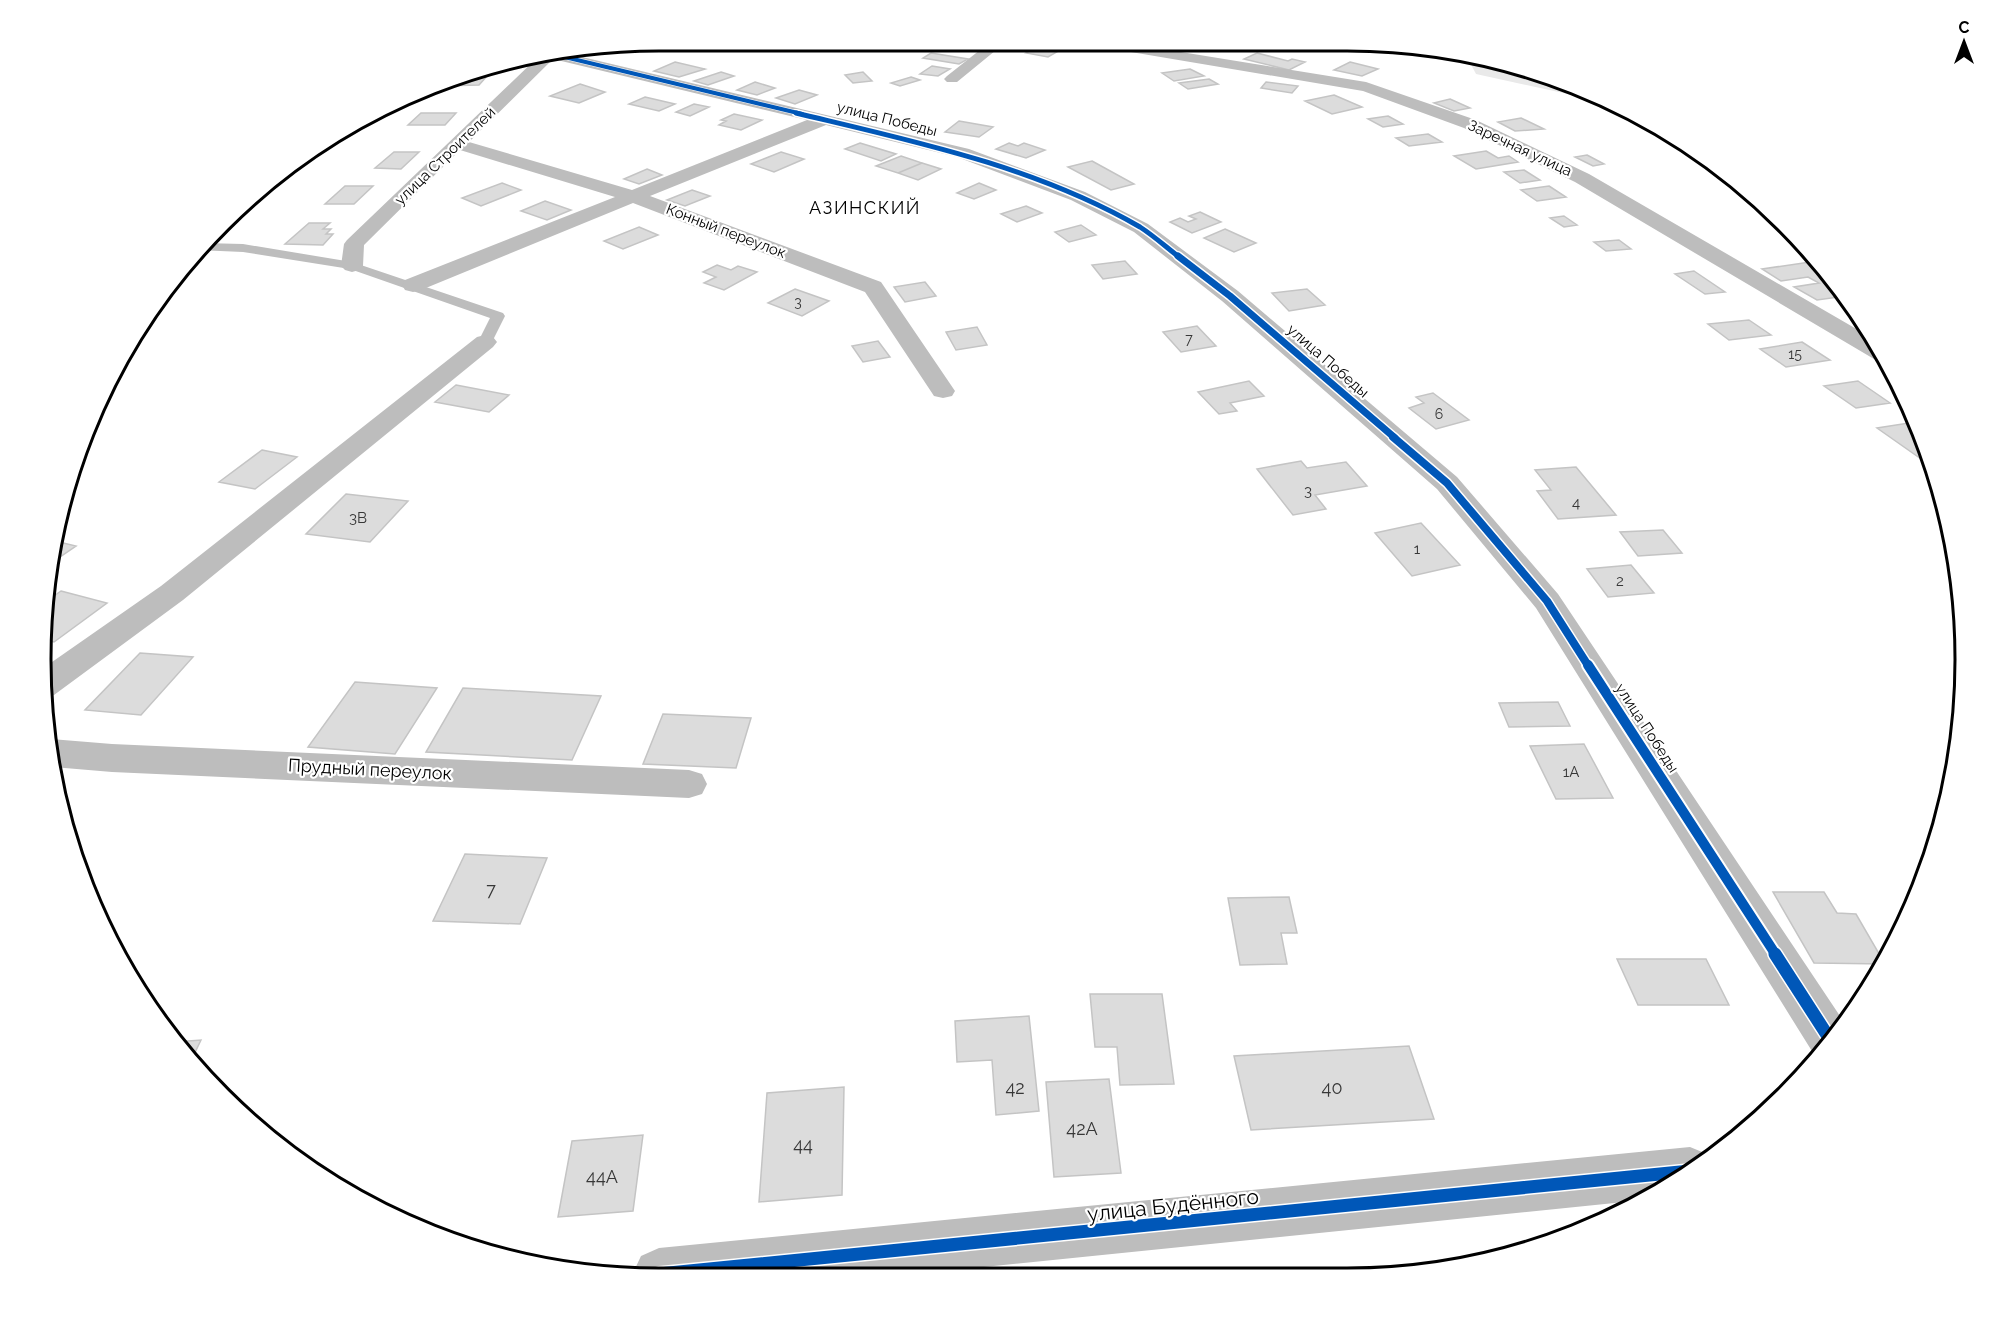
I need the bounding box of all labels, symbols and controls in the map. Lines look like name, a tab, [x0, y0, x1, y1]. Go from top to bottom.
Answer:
north arrow	[1934, 12, 1994, 72]
text: С	[1959, 18, 1970, 37]
street label: улица Победы	[835, 98, 939, 140]
street label: улица Строителей	[391, 103, 499, 209]
street label: Заречная улица	[1465, 116, 1575, 180]
district label: АЗИНСКИЙ	[809, 197, 921, 218]
street label: Конный переулок	[664, 200, 789, 262]
house number: 3	[794, 294, 802, 310]
street label: улица Победы	[1283, 321, 1373, 401]
house number: 7	[1185, 331, 1193, 347]
house number: 15	[1788, 346, 1802, 362]
house number: 6	[1435, 406, 1443, 422]
house number: 3	[1304, 482, 1312, 500]
house number: 4	[1572, 494, 1580, 512]
house number: 3В	[349, 509, 367, 527]
house number: 1	[1414, 540, 1421, 558]
house number: 2	[1616, 572, 1624, 590]
street label: улица Победы	[1611, 680, 1683, 776]
street label: Прудный переулок	[288, 754, 452, 784]
house number: 1А	[1563, 763, 1579, 781]
house number: 7	[486, 879, 496, 900]
house number: 42	[1005, 1077, 1025, 1098]
house number: 40	[1322, 1077, 1342, 1098]
house number: 42А	[1066, 1118, 1098, 1139]
house number: 44	[793, 1134, 813, 1155]
house number: 44А	[586, 1166, 618, 1187]
street label: улица Будённого	[1086, 1184, 1260, 1226]

